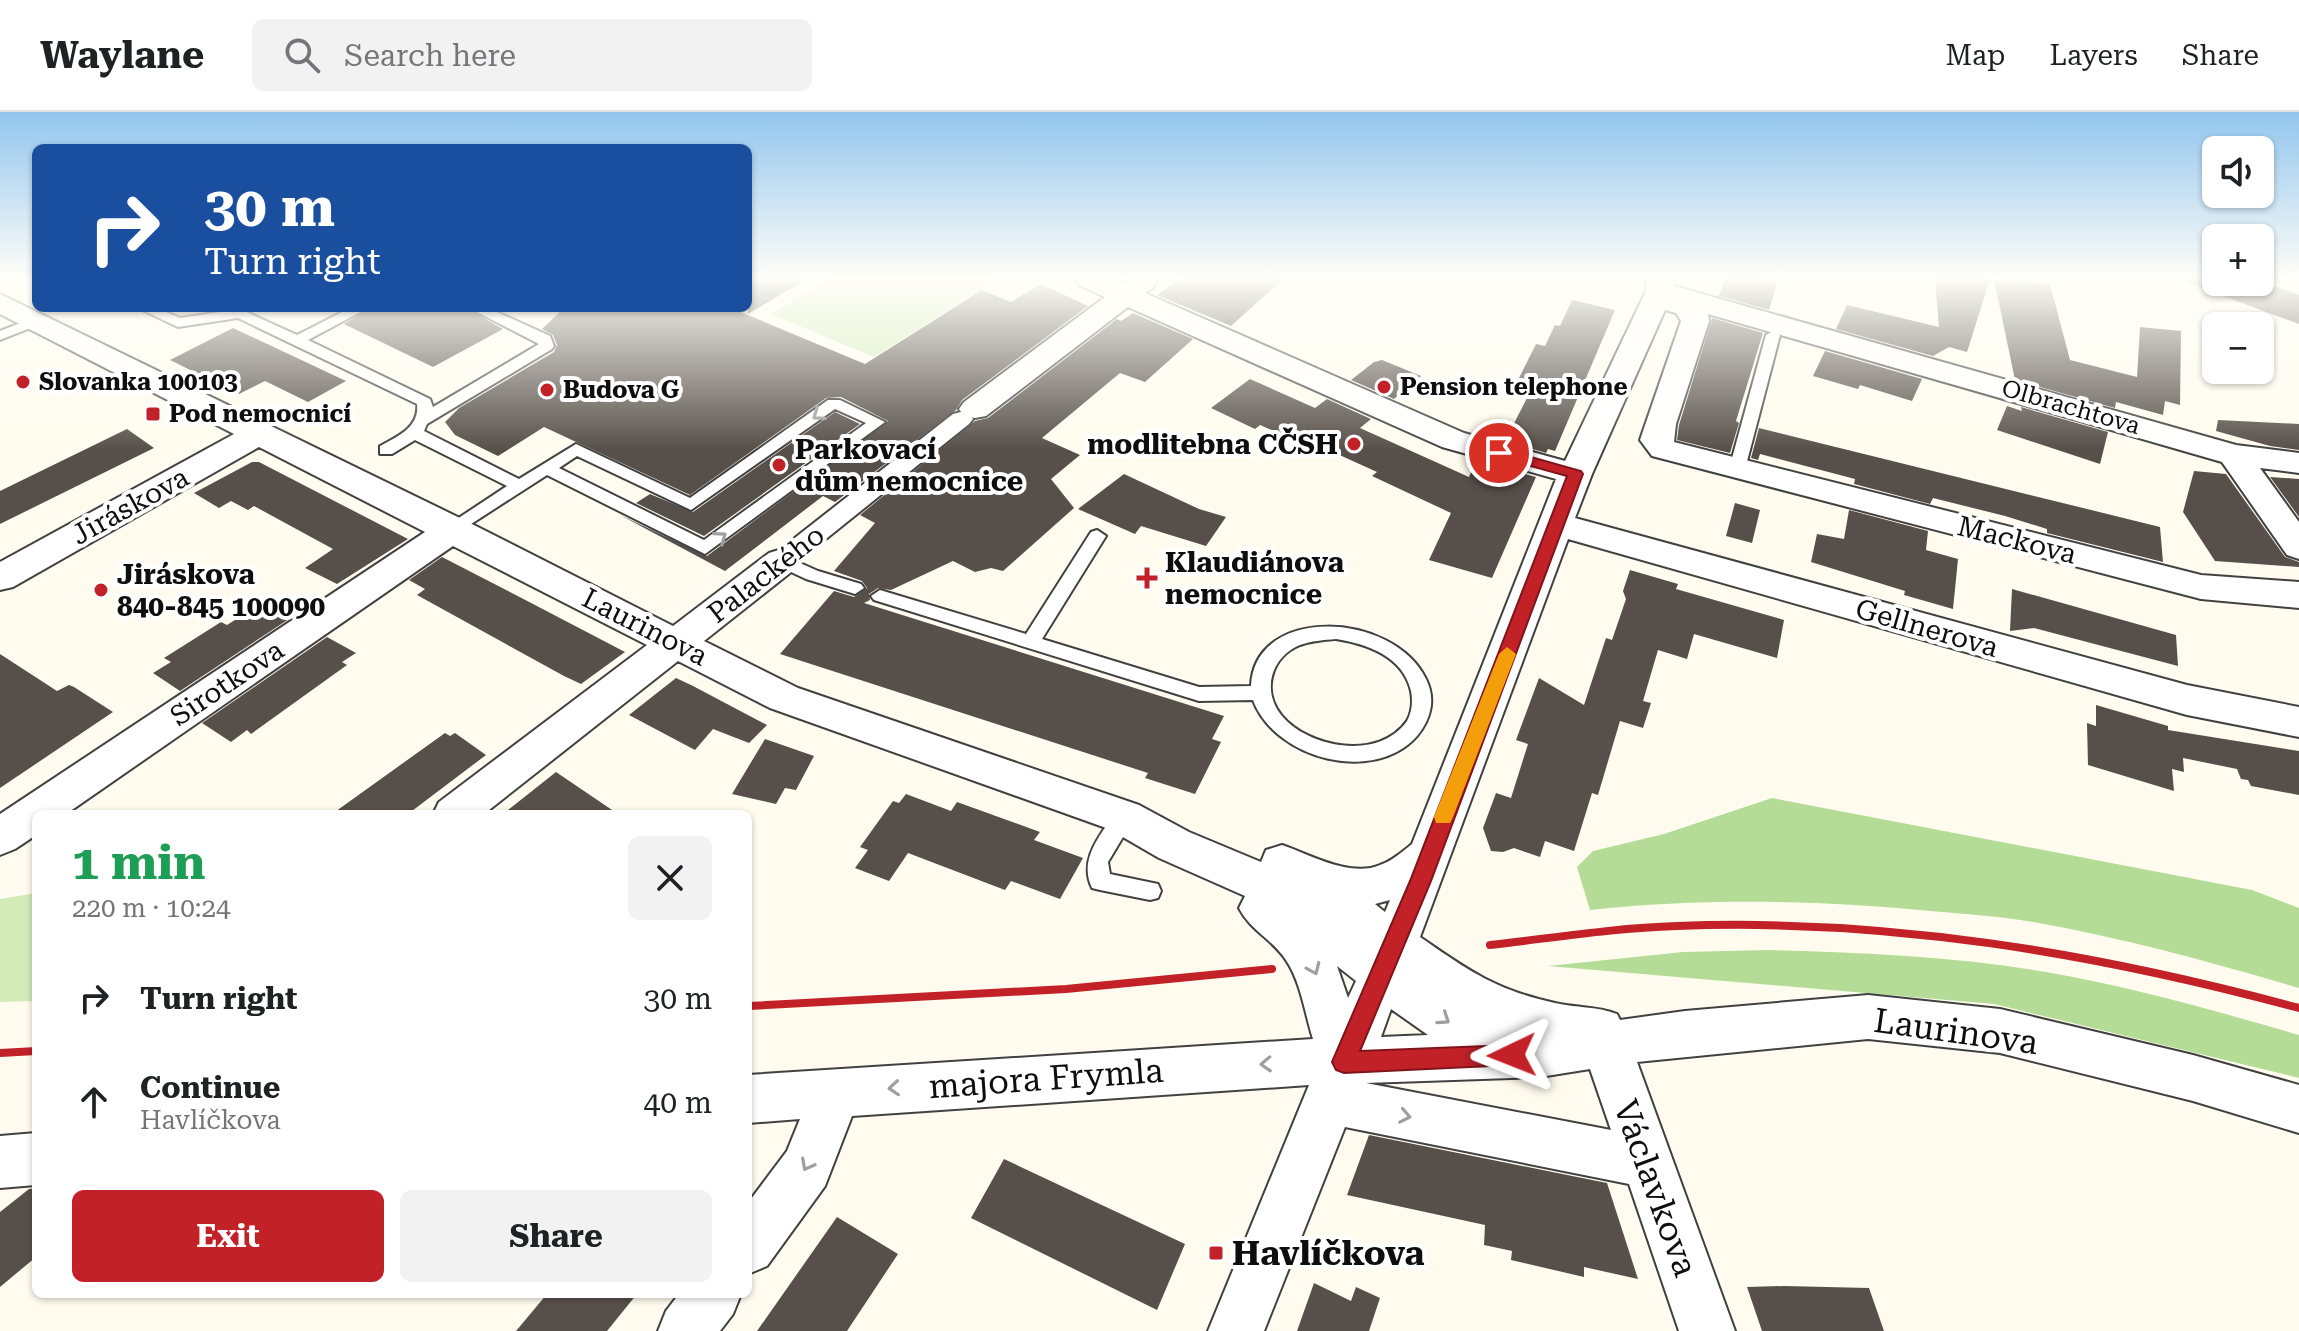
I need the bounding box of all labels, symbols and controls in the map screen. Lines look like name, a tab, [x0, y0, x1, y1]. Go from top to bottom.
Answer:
search box	[252, 19, 812, 91]
text: Waylane	[40, 33, 204, 77]
icon: search	[280, 33, 324, 77]
text: Search here	[344, 38, 516, 73]
text: Map	[1946, 39, 2005, 72]
text: Layers	[2049, 39, 2138, 72]
text: Share	[2182, 39, 2259, 72]
map controls	[2202, 136, 2274, 384]
button: sound	[2202, 136, 2274, 208]
text: 30 m	[204, 174, 335, 240]
icon: right	[72, 176, 176, 280]
button: +	[2202, 224, 2274, 296]
text: Turn right	[204, 241, 381, 283]
button: −	[2202, 312, 2274, 384]
place label: Slovanka 100103	[39, 368, 238, 396]
marker: Slovanka 100103	[14, 373, 32, 391]
place label: Pension telephone	[1400, 373, 1628, 401]
street label: Olbrachtova	[1999, 374, 2143, 440]
place label: Budova G	[563, 376, 680, 404]
marker: Pension telephone	[1375, 378, 1393, 396]
marker: Budova G	[538, 381, 556, 399]
place label: Pod nemocnicí	[169, 400, 351, 428]
marker: Pod nemocnicí	[144, 405, 162, 423]
one-way arrow	[812, 405, 826, 419]
pin	[1465, 419, 1533, 487]
place label: modlitebna CČSH	[1087, 427, 1338, 461]
icon: arrive	[1477, 431, 1521, 475]
place label: Parkovací dům nemocnice	[795, 433, 1023, 498]
marker: modlitebna CČSH	[1345, 435, 1363, 453]
marker: Parkovací dům nemocnice	[770, 456, 788, 474]
street label: Jiráskova	[66, 460, 194, 552]
street label: Mackova	[1954, 509, 2080, 571]
street label: Palackého	[701, 518, 831, 630]
one-way arrow	[712, 532, 727, 546]
place label: Klaudiánova nemocnice	[1165, 546, 1345, 611]
place label: Jiráskova 840-845 100090	[117, 558, 326, 623]
marker: Klaudiánova nemocnice	[1136, 567, 1158, 589]
marker: Jiráskova 840-845 100090	[92, 581, 110, 599]
street label: Laurinova	[577, 581, 713, 673]
street label: Gellnerova	[1852, 592, 2002, 664]
street label: Sirotkova	[164, 633, 290, 733]
text: 1 min	[72, 835, 205, 891]
button: close	[628, 836, 712, 920]
text: 220 m · 10:24	[72, 893, 231, 923]
one-way arrow	[1304, 961, 1320, 975]
icon: right	[72, 976, 116, 1020]
text: Turn right	[140, 981, 297, 1016]
text: 30 m	[643, 981, 712, 1016]
street label: Laurinova	[1871, 1000, 2041, 1062]
one-way arrow	[1435, 1009, 1449, 1024]
position arrow	[1470, 1013, 1554, 1097]
street label: majora Frymla	[927, 1050, 1165, 1106]
one-way arrow	[1259, 1055, 1272, 1072]
text: Continue	[140, 1070, 280, 1105]
one-way arrow	[887, 1079, 900, 1096]
icon: ahead	[72, 1080, 116, 1124]
text: 40 m	[643, 1085, 712, 1120]
street label: Václavkova	[1606, 1094, 1706, 1282]
text: Havlíčkova	[140, 1105, 281, 1135]
one-way arrow	[1398, 1106, 1412, 1123]
one-way arrow	[801, 1157, 816, 1171]
button: Exit	[72, 1190, 384, 1282]
button: Share	[400, 1190, 712, 1282]
place label: Havlíčkova	[1232, 1233, 1424, 1273]
marker: Havlíčkova	[1207, 1244, 1225, 1262]

